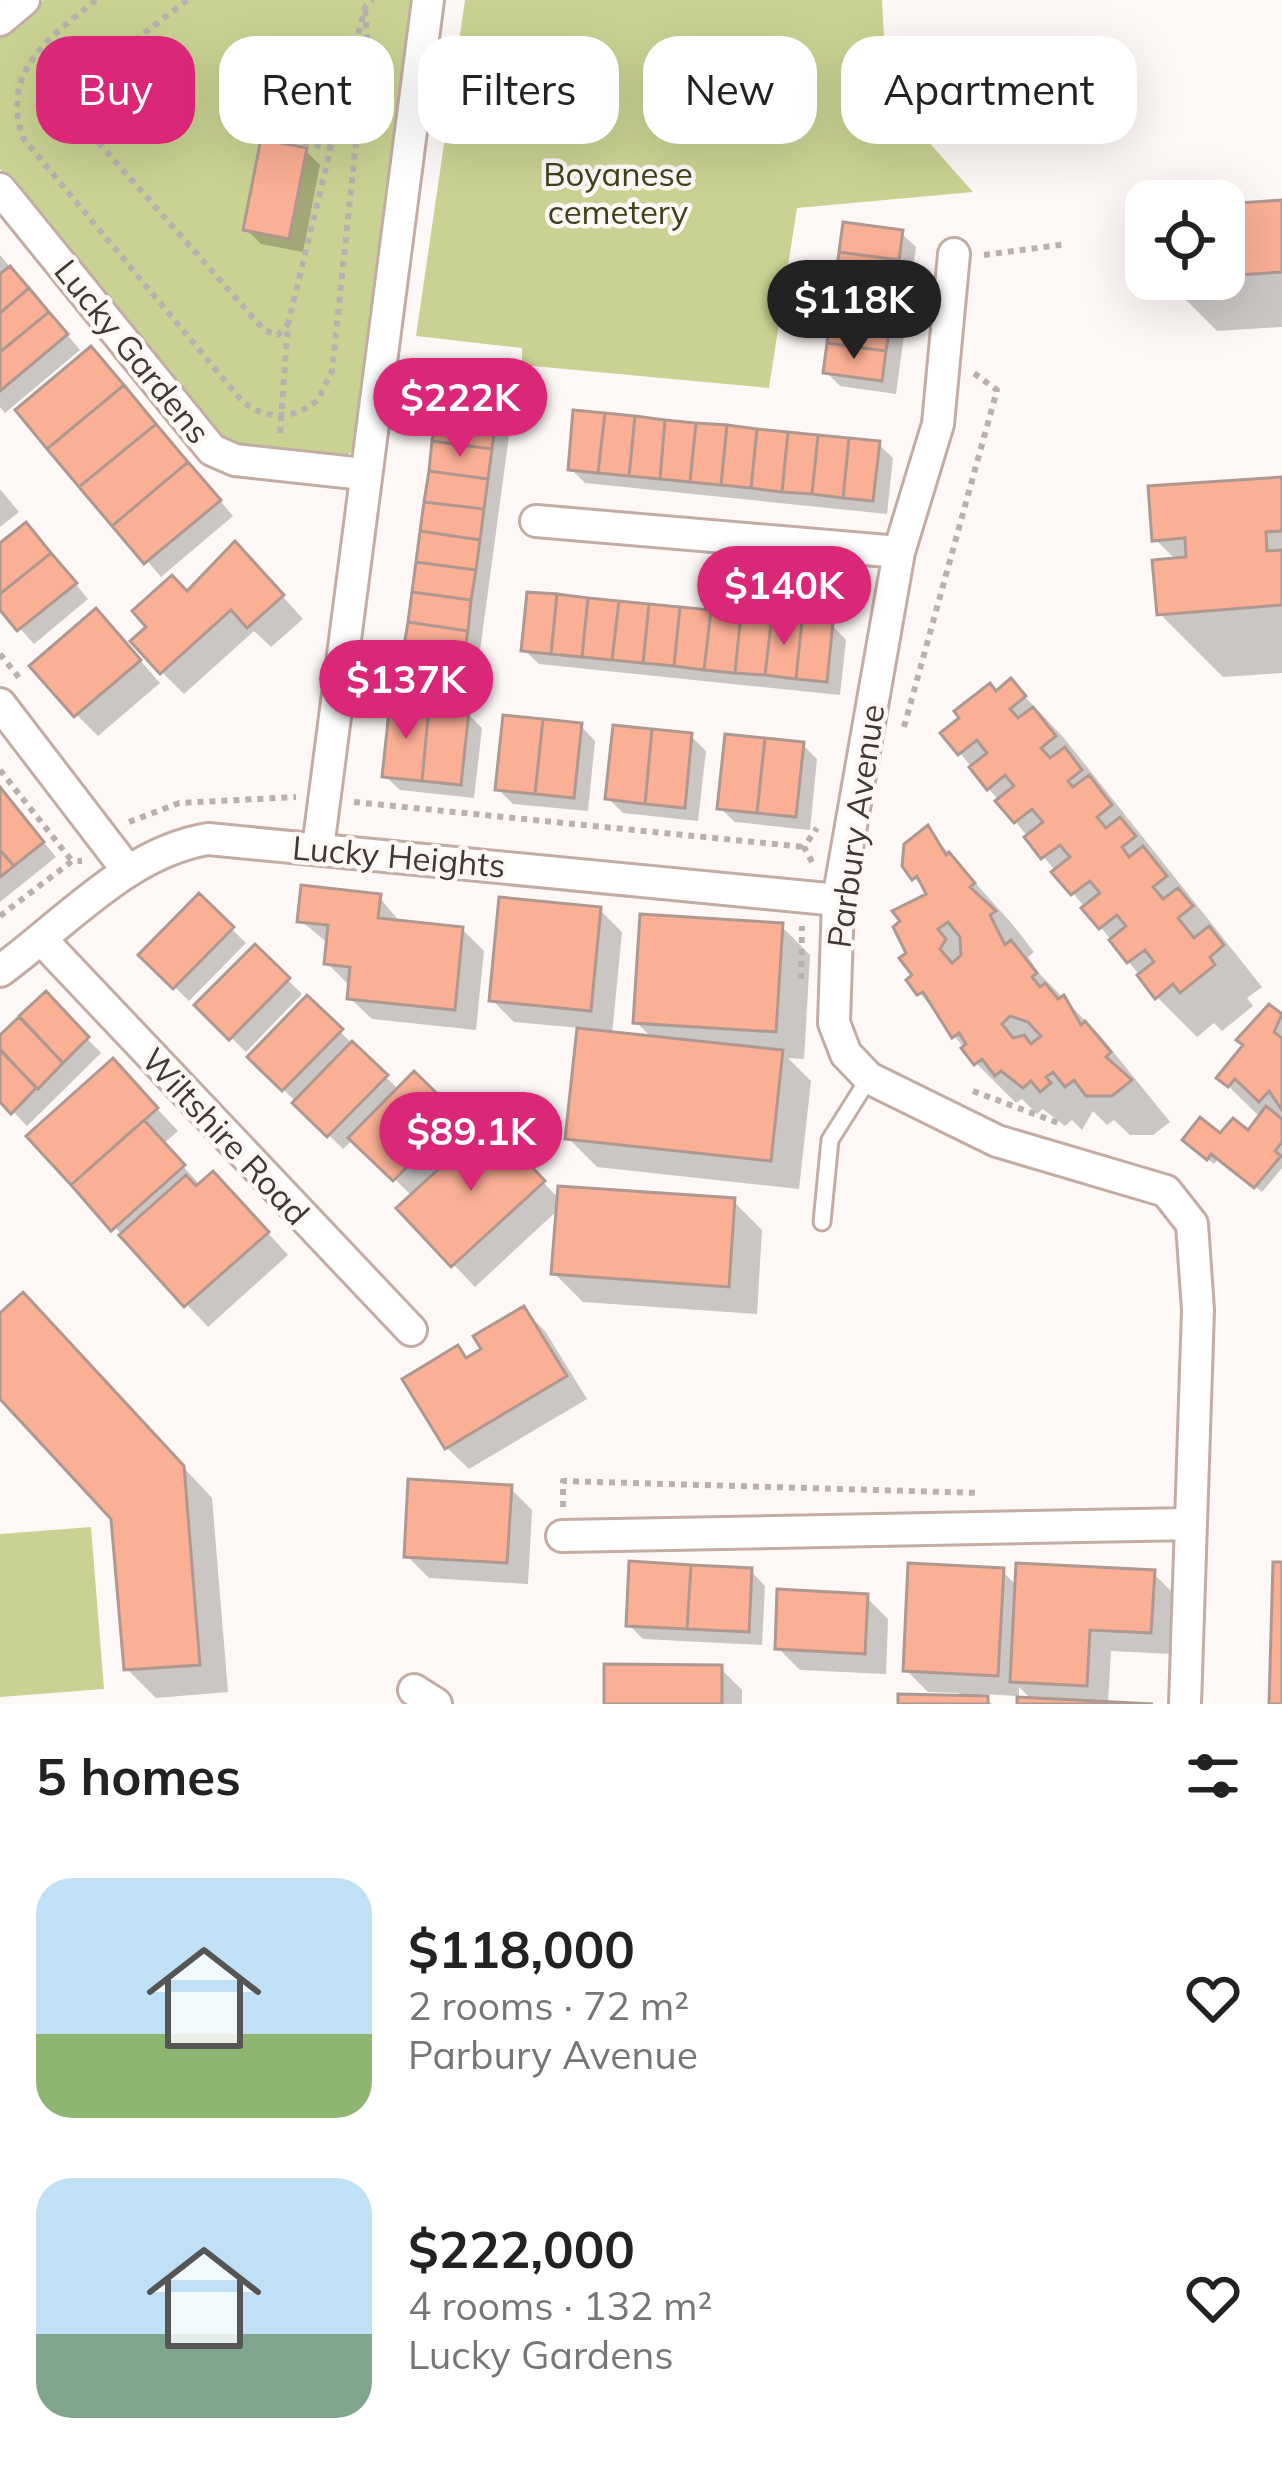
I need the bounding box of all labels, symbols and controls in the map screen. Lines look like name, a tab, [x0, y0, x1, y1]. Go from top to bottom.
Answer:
chip: Buy	[36, 36, 195, 144]
chip: Rent	[219, 36, 394, 144]
chip: Filters	[418, 36, 619, 144]
chip: New	[643, 36, 817, 144]
chip: Apartment	[841, 36, 1137, 144]
park label: Boyanese cemetery	[543, 153, 693, 232]
map controls	[1125, 180, 1245, 300]
button: locate	[1125, 180, 1245, 300]
street label: Lucky Gardens	[46, 251, 220, 451]
pin: $118K	[770, 260, 938, 362]
text: $118K	[794, 274, 914, 323]
pin: $222K	[376, 358, 544, 460]
text: $222K	[400, 372, 520, 421]
pin: $140K	[700, 546, 868, 648]
text: $140K	[724, 560, 844, 609]
pin: $137K	[322, 640, 490, 742]
text: $137K	[346, 654, 466, 703]
street label: Parbury Avenue	[818, 702, 892, 950]
street label: Lucky Heights	[291, 826, 507, 886]
street label: Wiltshire Road	[134, 1039, 318, 1233]
pin: $89.1K	[373, 1092, 569, 1194]
text: $89.1K	[406, 1106, 536, 1155]
icon: filters	[1180, 1743, 1246, 1809]
text: 5 homes	[36, 1744, 241, 1808]
text: $118,000	[408, 1917, 635, 1981]
icon: home	[132, 1926, 276, 2070]
icon: heart	[1180, 1965, 1246, 2031]
text: 2 rooms · 72 m²	[408, 1981, 689, 2030]
text: Parbury Avenue	[408, 2030, 698, 2079]
text: $222,000	[408, 2217, 635, 2281]
icon: home	[132, 2226, 276, 2370]
icon: heart	[1180, 2265, 1246, 2331]
text: 4 rooms · 132 m²	[408, 2281, 712, 2330]
text: Lucky Gardens	[408, 2330, 674, 2379]

